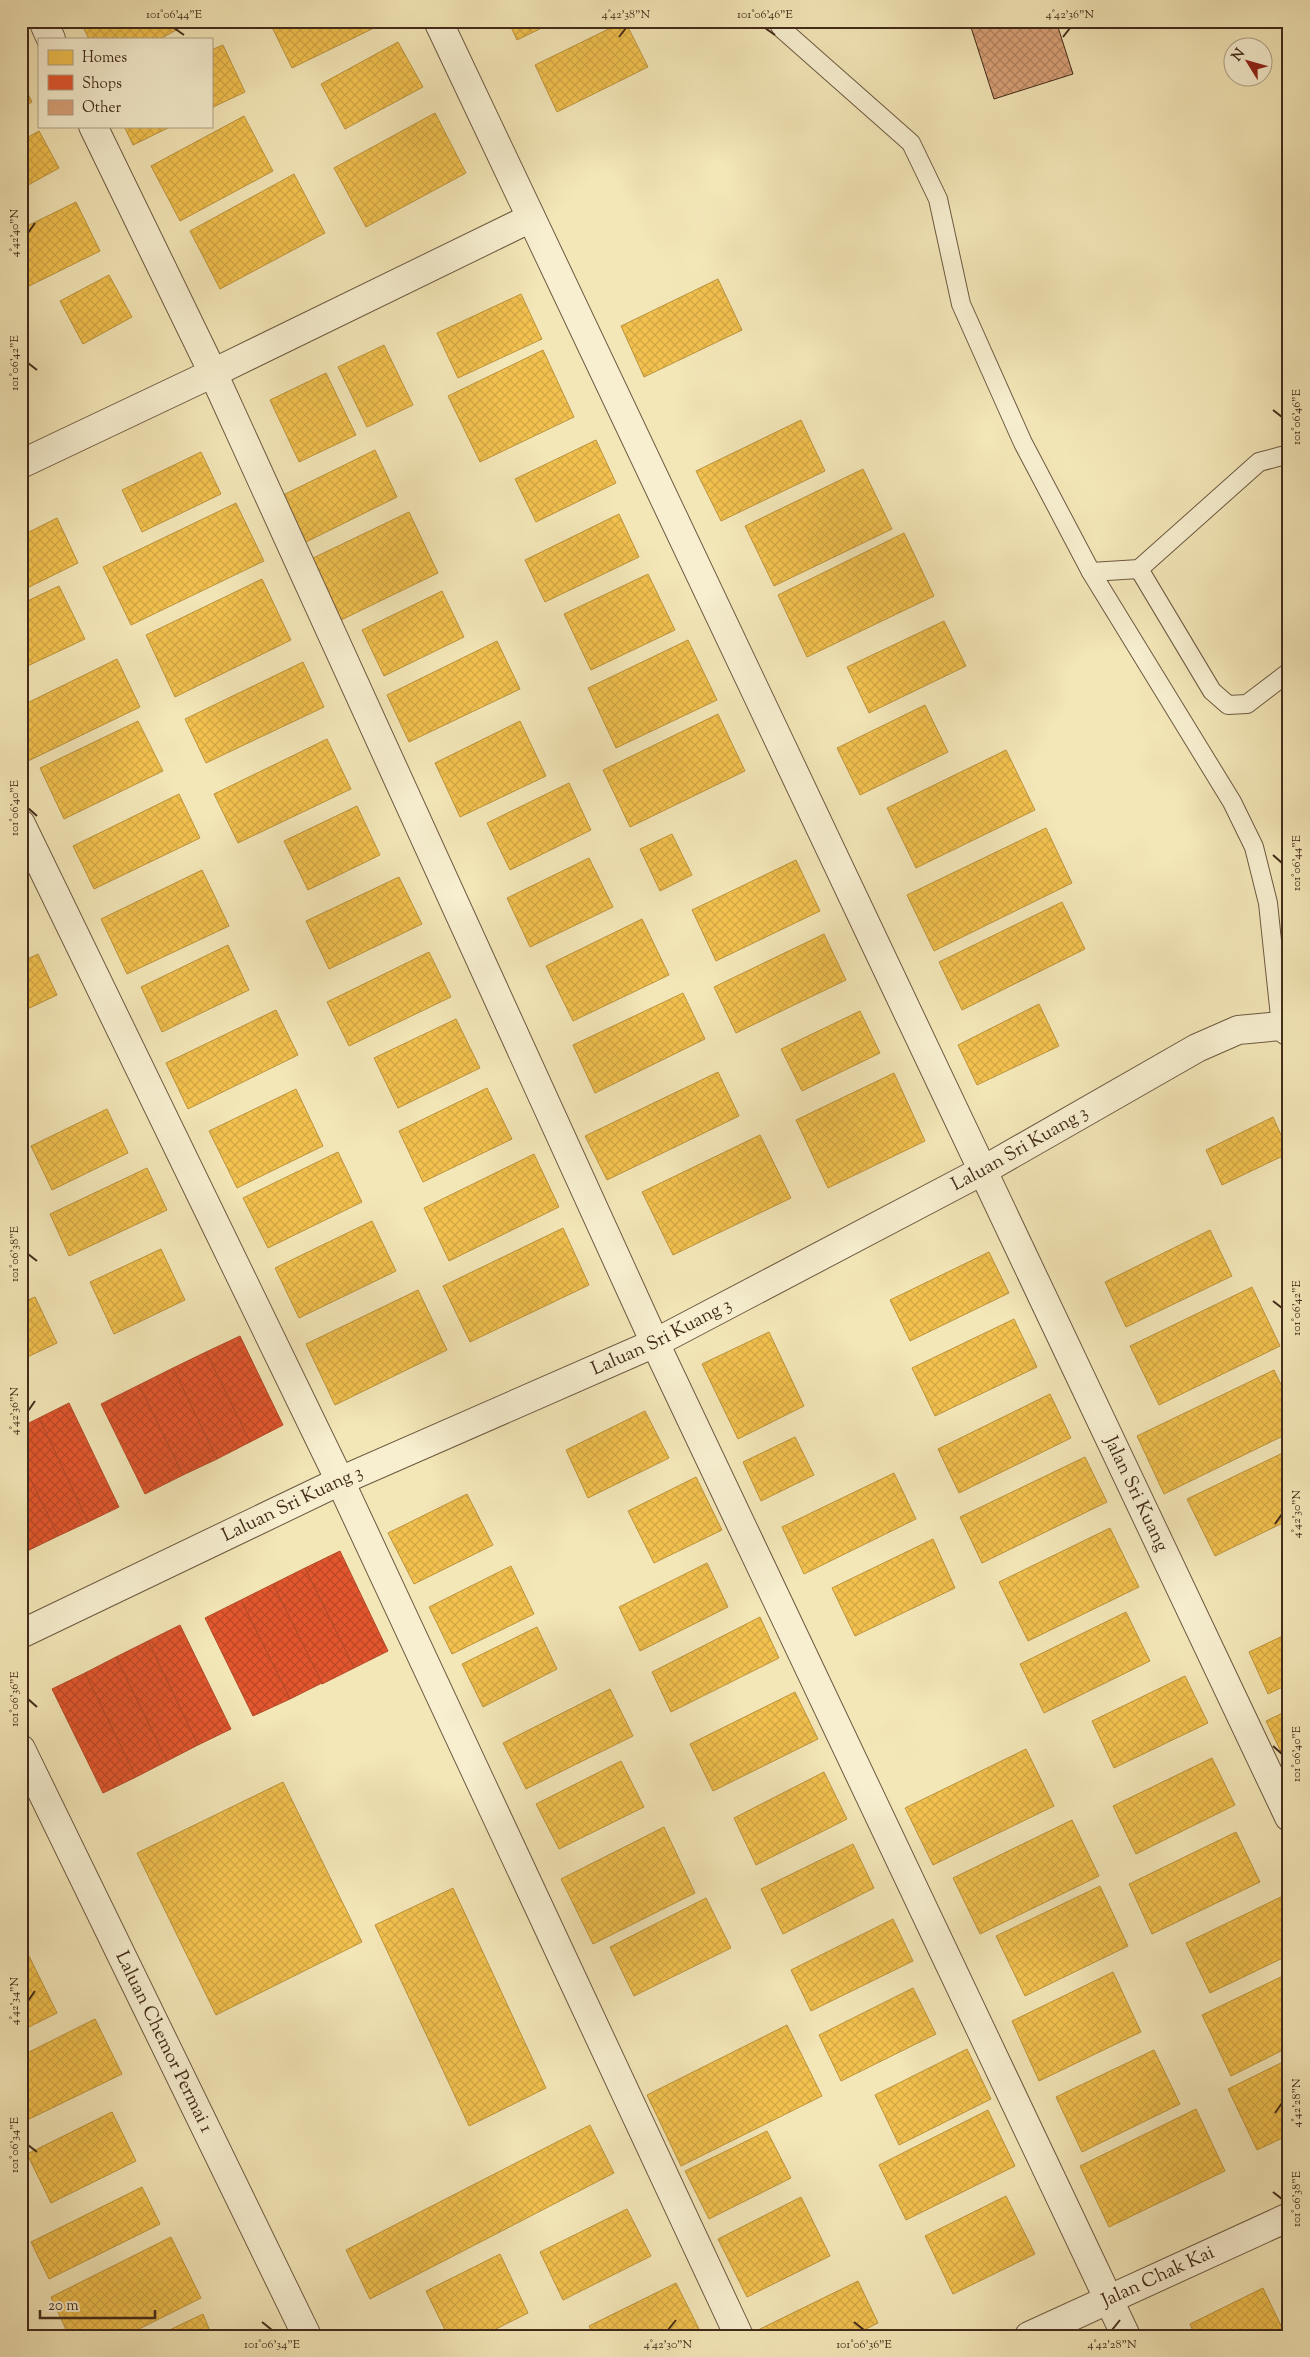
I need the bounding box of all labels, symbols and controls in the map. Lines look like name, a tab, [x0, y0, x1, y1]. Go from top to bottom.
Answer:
text: 101°06'44"E	[146, 6, 203, 24]
text: 4°42'38"N	[602, 6, 651, 24]
text: 101°06'46"E	[737, 6, 794, 24]
text: 4°42'36"N	[1046, 6, 1095, 24]
legend	[38, 38, 212, 128]
north arrow	[1222, 38, 1272, 88]
text: N	[1228, 45, 1251, 66]
text: Homes	[82, 48, 127, 69]
text: Shops	[82, 74, 122, 95]
text: Other	[82, 98, 122, 119]
text: 4°42'40"N	[6, 208, 24, 257]
text: 101°06'42"E	[6, 335, 24, 391]
text: 101°06'46"E	[1288, 388, 1306, 445]
text: 101°06'40"E	[6, 779, 24, 836]
text: 101°06'44"E	[1288, 834, 1306, 891]
street label: Laluan Sri Kuang 3	[947, 1099, 1093, 1198]
text: 101°06'38"E	[6, 1225, 24, 1282]
text: 101°06'42"E	[1288, 1280, 1306, 1336]
street label: Laluan Sri Kuang 3	[587, 1292, 736, 1383]
text: 4°42'36"N	[6, 1386, 24, 1435]
street label: Jalan Sri Kuang	[1097, 1431, 1175, 1556]
street label: Laluan Sri Kuang 3	[217, 1459, 367, 1549]
text: 4°42'30"N	[1288, 1489, 1306, 1538]
text: 101°06'36"E	[6, 1670, 24, 1727]
text: 101°06'40"E	[1288, 1725, 1306, 1782]
street label: Laluan Chemor Permai 1	[108, 1947, 220, 2138]
text: 4°42'34"N	[6, 1976, 24, 2025]
text: 4°42'28"N	[1288, 2078, 1306, 2128]
text: 101°06'34"E	[6, 2116, 24, 2173]
text: 101°06'38"E	[1288, 2170, 1306, 2227]
street label: Jalan Chak Kai	[1096, 2239, 1219, 2315]
scale bar	[40, 2287, 155, 2319]
text: 20 m	[48, 2296, 79, 2317]
text: 101°06'34"E	[244, 2336, 301, 2354]
text: 4°42'30"N	[644, 2336, 693, 2354]
text: 101°06'36"E	[836, 2336, 893, 2354]
text: 4°42'28"N	[1087, 2336, 1137, 2354]

